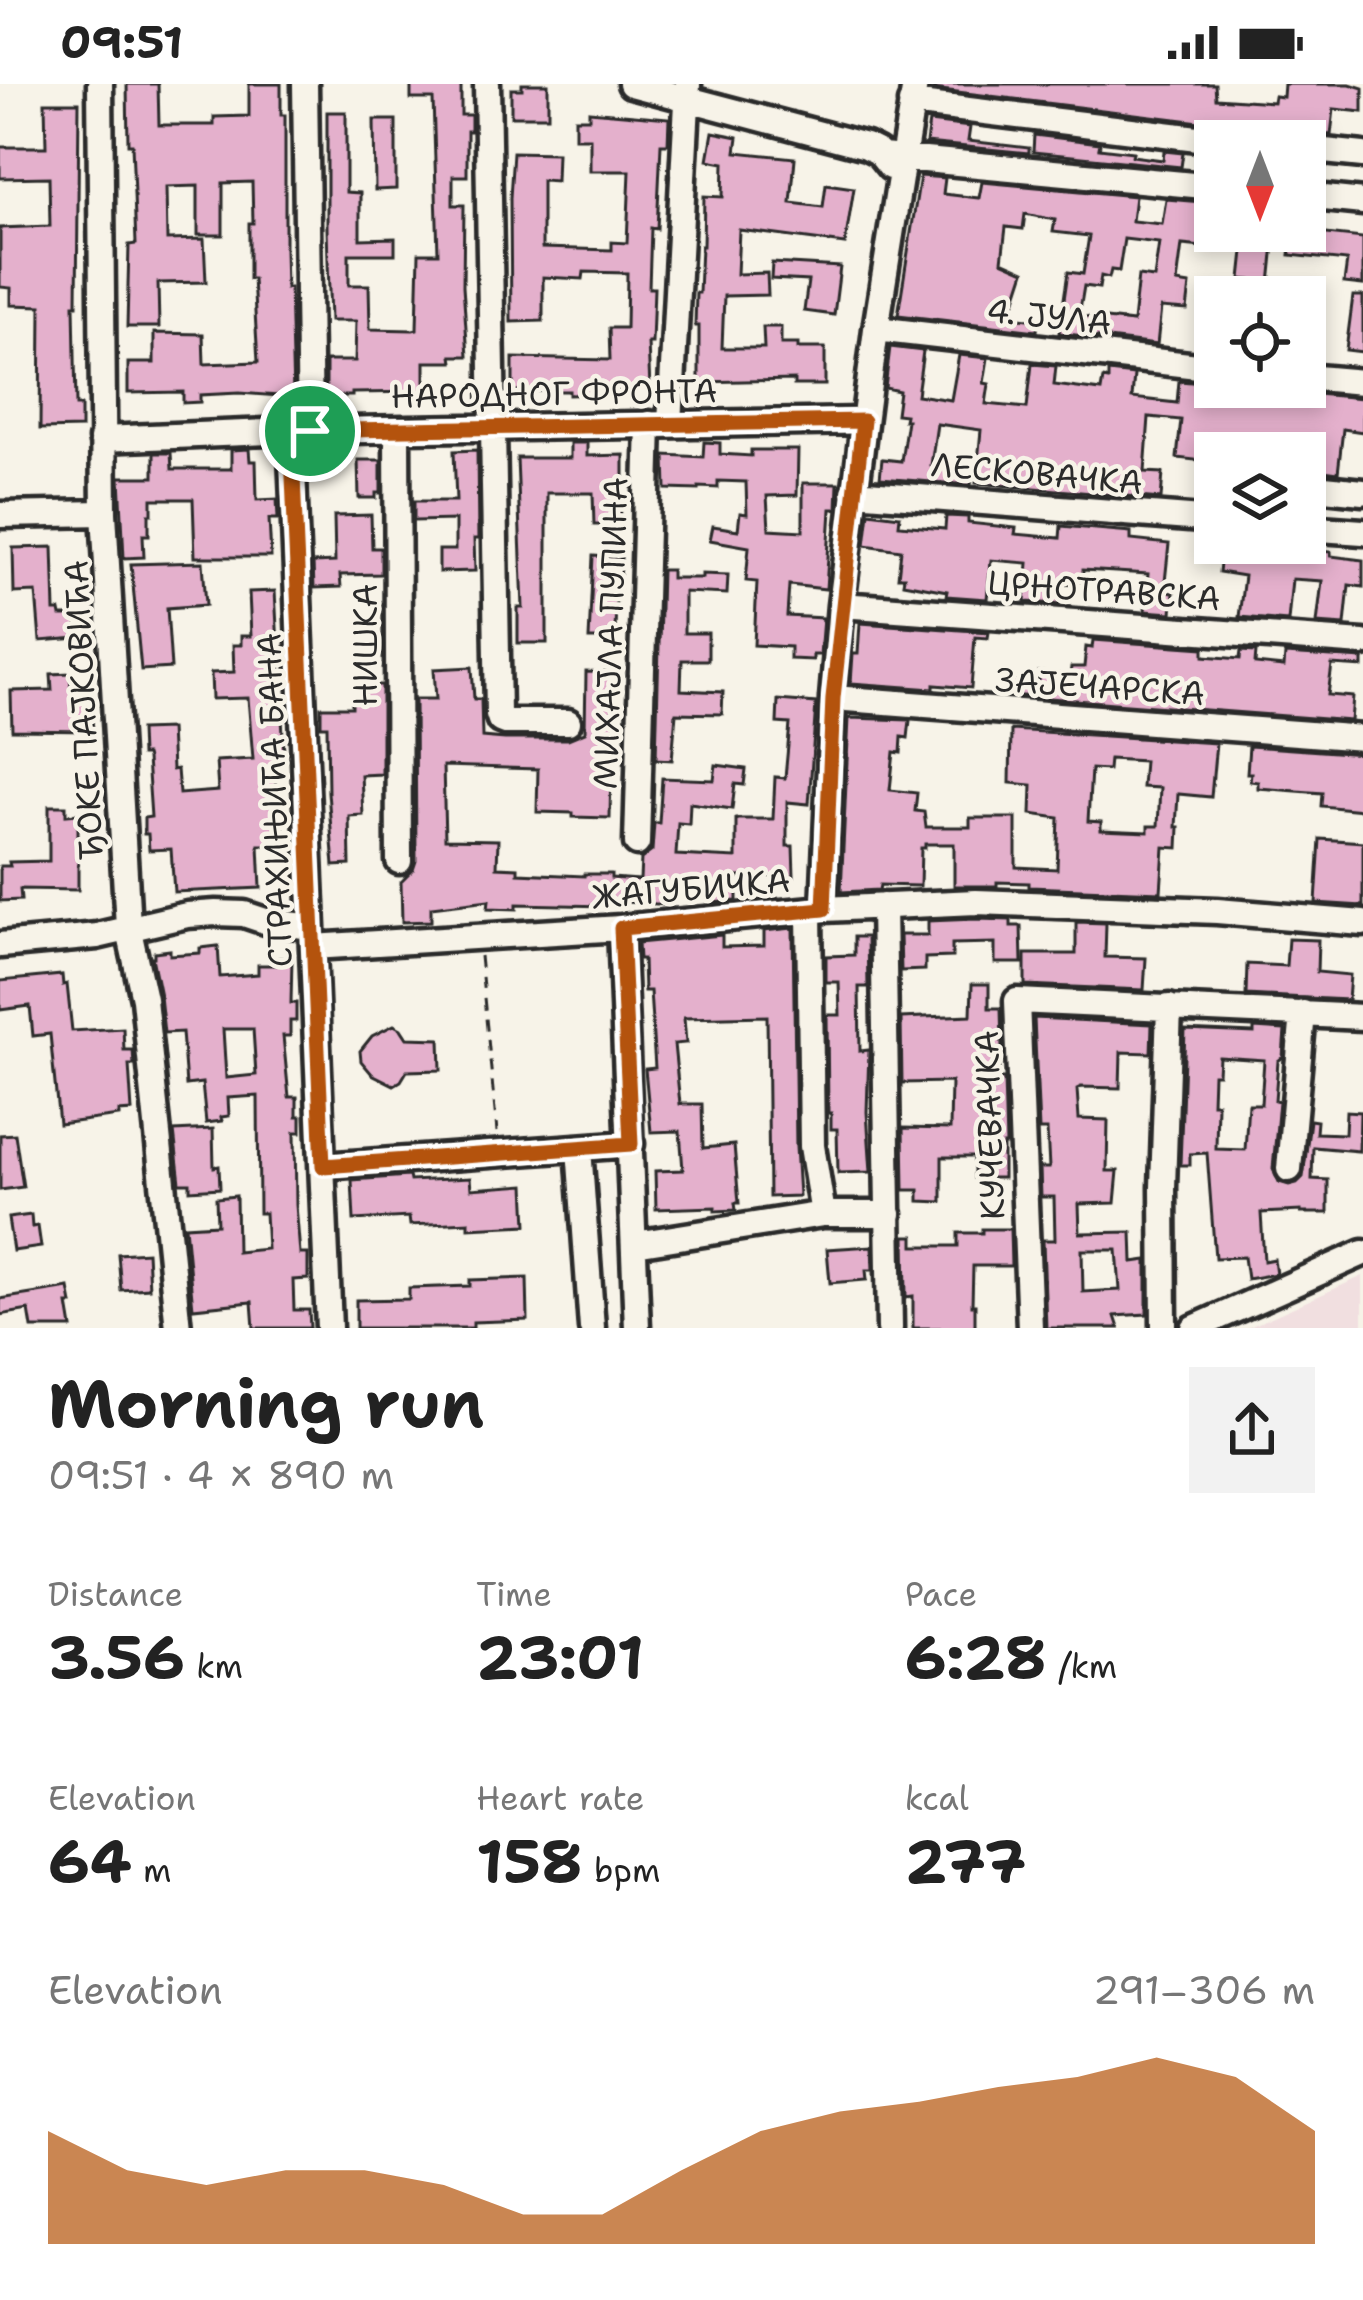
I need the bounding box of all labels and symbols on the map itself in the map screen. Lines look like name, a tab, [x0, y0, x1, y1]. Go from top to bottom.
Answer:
north arrow	[1194, 120, 1326, 252]
street label: 4. ЈУЛА	[984, 288, 1114, 345]
street label: НАРОДНОГ ФРОНТА	[390, 368, 718, 419]
pin	[259, 380, 361, 482]
street label: ЛЕСКОВАЧКА	[929, 442, 1145, 505]
street label: МИХАЈЛА ПУПИНА	[583, 476, 638, 790]
street label: ЂОКЕ ПАЈКОВИЋА	[53, 559, 114, 861]
street label: ЦРНОТРАВСКА	[986, 560, 1222, 621]
street label: НИШКА	[343, 583, 388, 707]
street label: СТРАХИЊИЋА БАНА	[246, 632, 303, 968]
street label: ЗАЈЕЧАРСКА	[994, 657, 1206, 716]
street label: ЖАГУБИЧКА	[590, 857, 792, 920]
street label: КУЧЕВАЧКА	[964, 1029, 1015, 1221]

